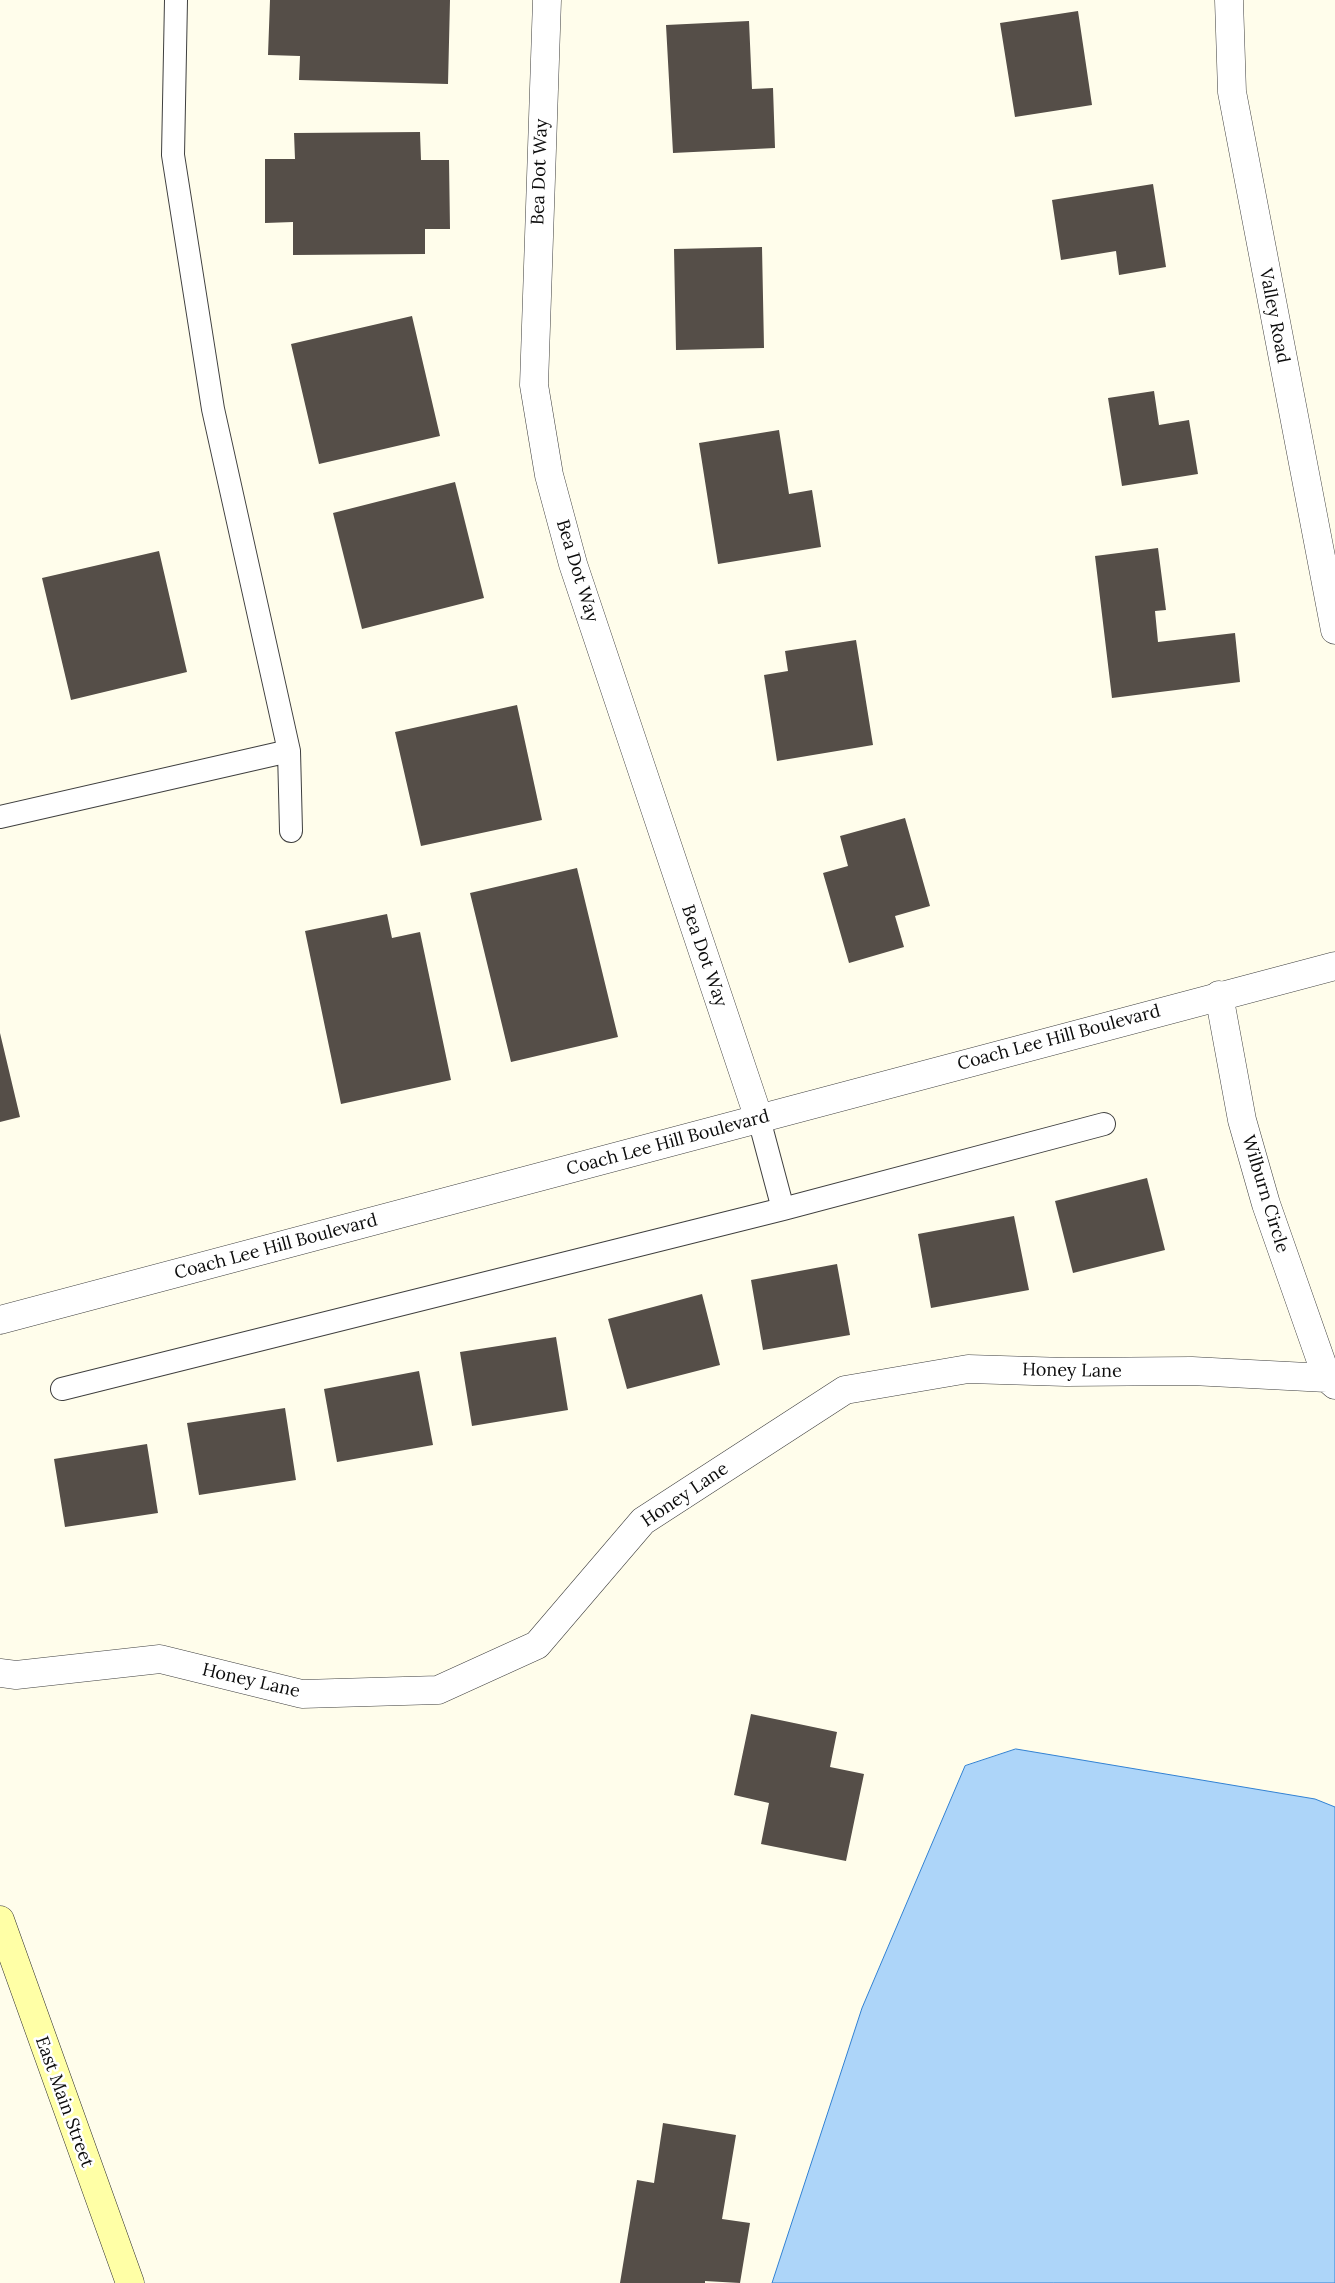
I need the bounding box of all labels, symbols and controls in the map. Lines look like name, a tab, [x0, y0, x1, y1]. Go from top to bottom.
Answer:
street label: Bea Dot Way	[527, 118, 553, 226]
street label: Valley Road	[1254, 267, 1294, 365]
street label: Bea Dot Way	[551, 517, 603, 625]
street label: Bea Dot Way	[676, 902, 732, 1010]
street label: Coach Lee Hill Boulevard	[955, 1000, 1163, 1076]
street label: Coach Lee Hill Boulevard	[564, 1105, 772, 1181]
street label: Wilburn Circle	[1237, 1133, 1293, 1255]
street label: Coach Lee Hill Boulevard	[172, 1209, 380, 1285]
street label: Honey Lane	[1022, 1359, 1122, 1383]
street label: Honey Lane	[638, 1458, 732, 1532]
street label: Honey Lane	[200, 1659, 302, 1703]
street label: East Main Street	[30, 2033, 98, 2171]

